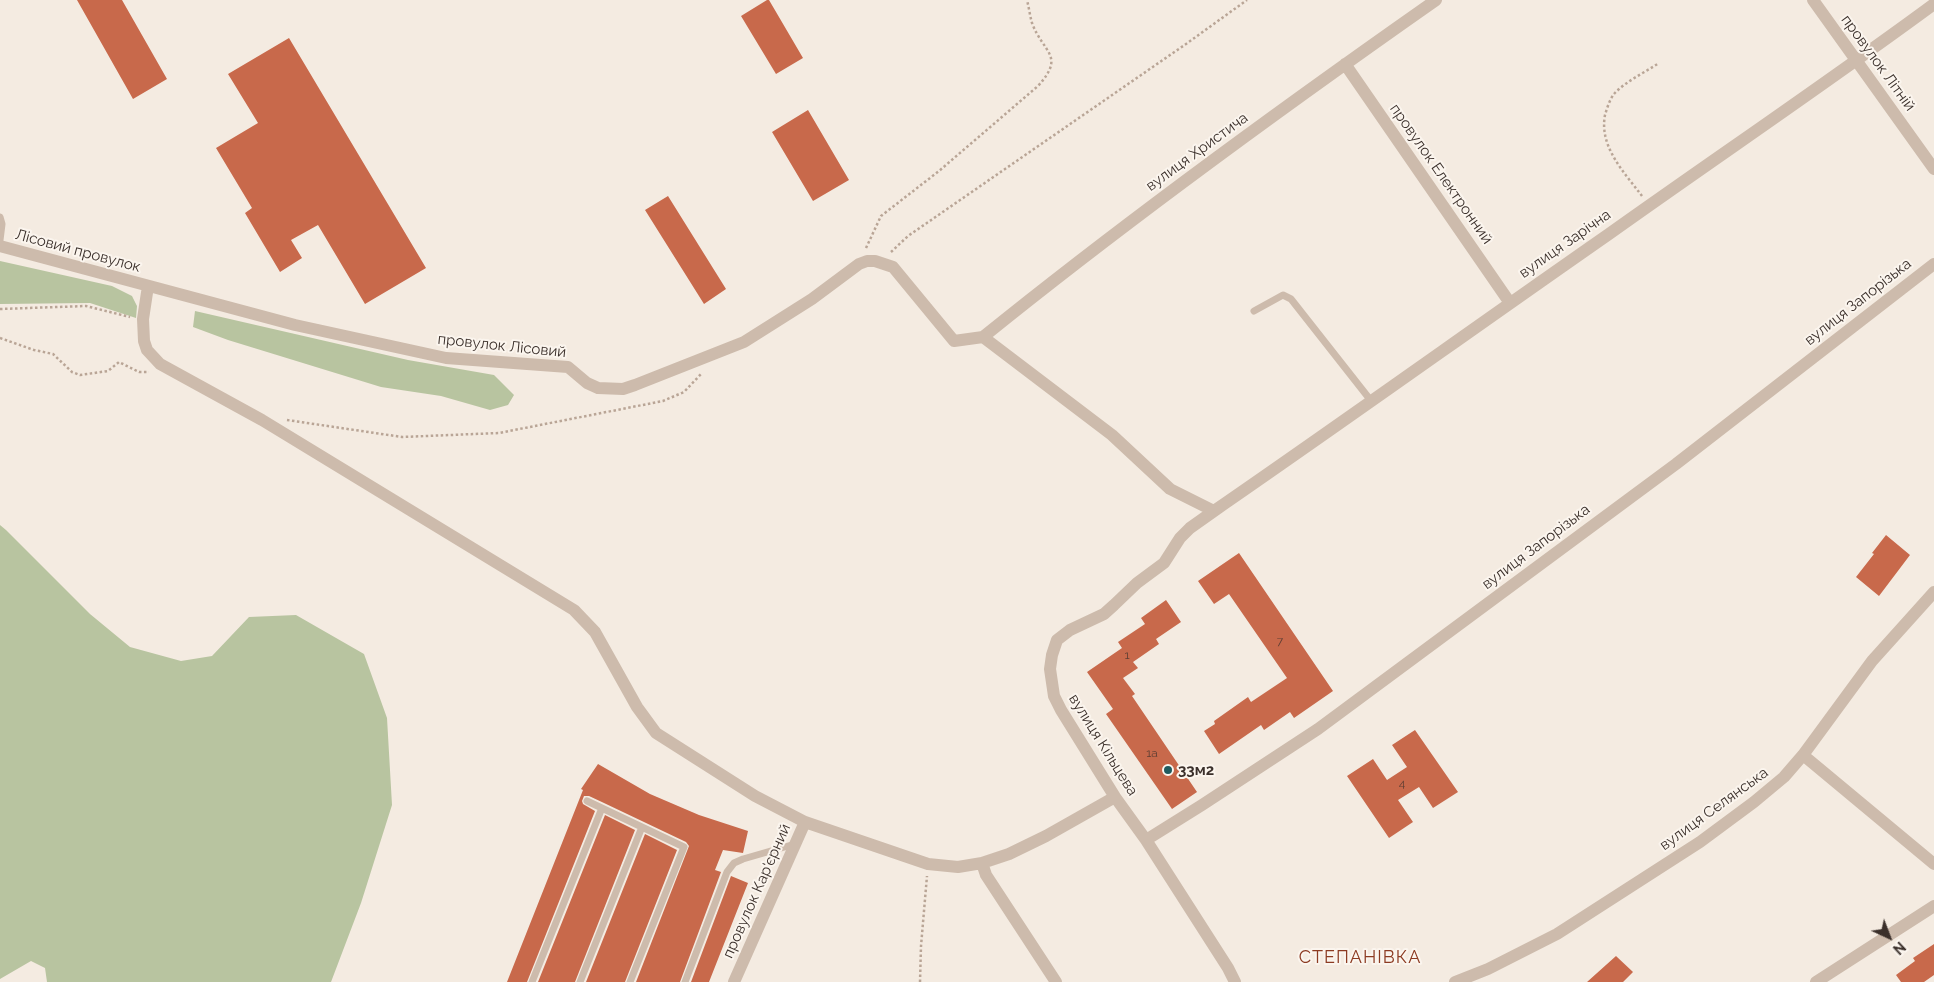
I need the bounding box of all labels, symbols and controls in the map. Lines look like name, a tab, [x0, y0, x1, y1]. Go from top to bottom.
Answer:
street label: провулок Літній	[1837, 12, 1919, 114]
street label: провулок Електронний	[1386, 100, 1496, 248]
street label: вулиця Христича	[1142, 109, 1252, 195]
street label: вулиця Зарічна	[1516, 206, 1614, 282]
street label: Лісовий провулок	[13, 226, 143, 276]
street label: вулиця Запорізька	[1801, 255, 1915, 349]
street label: провулок Лісовий	[437, 330, 567, 362]
street label: вулиця Запорізька	[1479, 501, 1593, 593]
house number: 7	[1277, 634, 1283, 648]
house number: 1	[1124, 648, 1130, 662]
street label: вулиця Кільцева	[1065, 691, 1141, 799]
house number: 1а	[1146, 746, 1158, 760]
place label: 33м2	[1178, 761, 1214, 779]
marker: 33м2	[1162, 764, 1174, 776]
street label: вулиця Селянська	[1656, 764, 1772, 854]
house number: 4	[1399, 776, 1405, 790]
street label: провулок Кар'єрний	[719, 821, 795, 961]
north arrow	[1864, 912, 1914, 962]
text: N	[1890, 938, 1909, 957]
district label: СТЕПАНІВКА	[1297, 947, 1423, 969]

